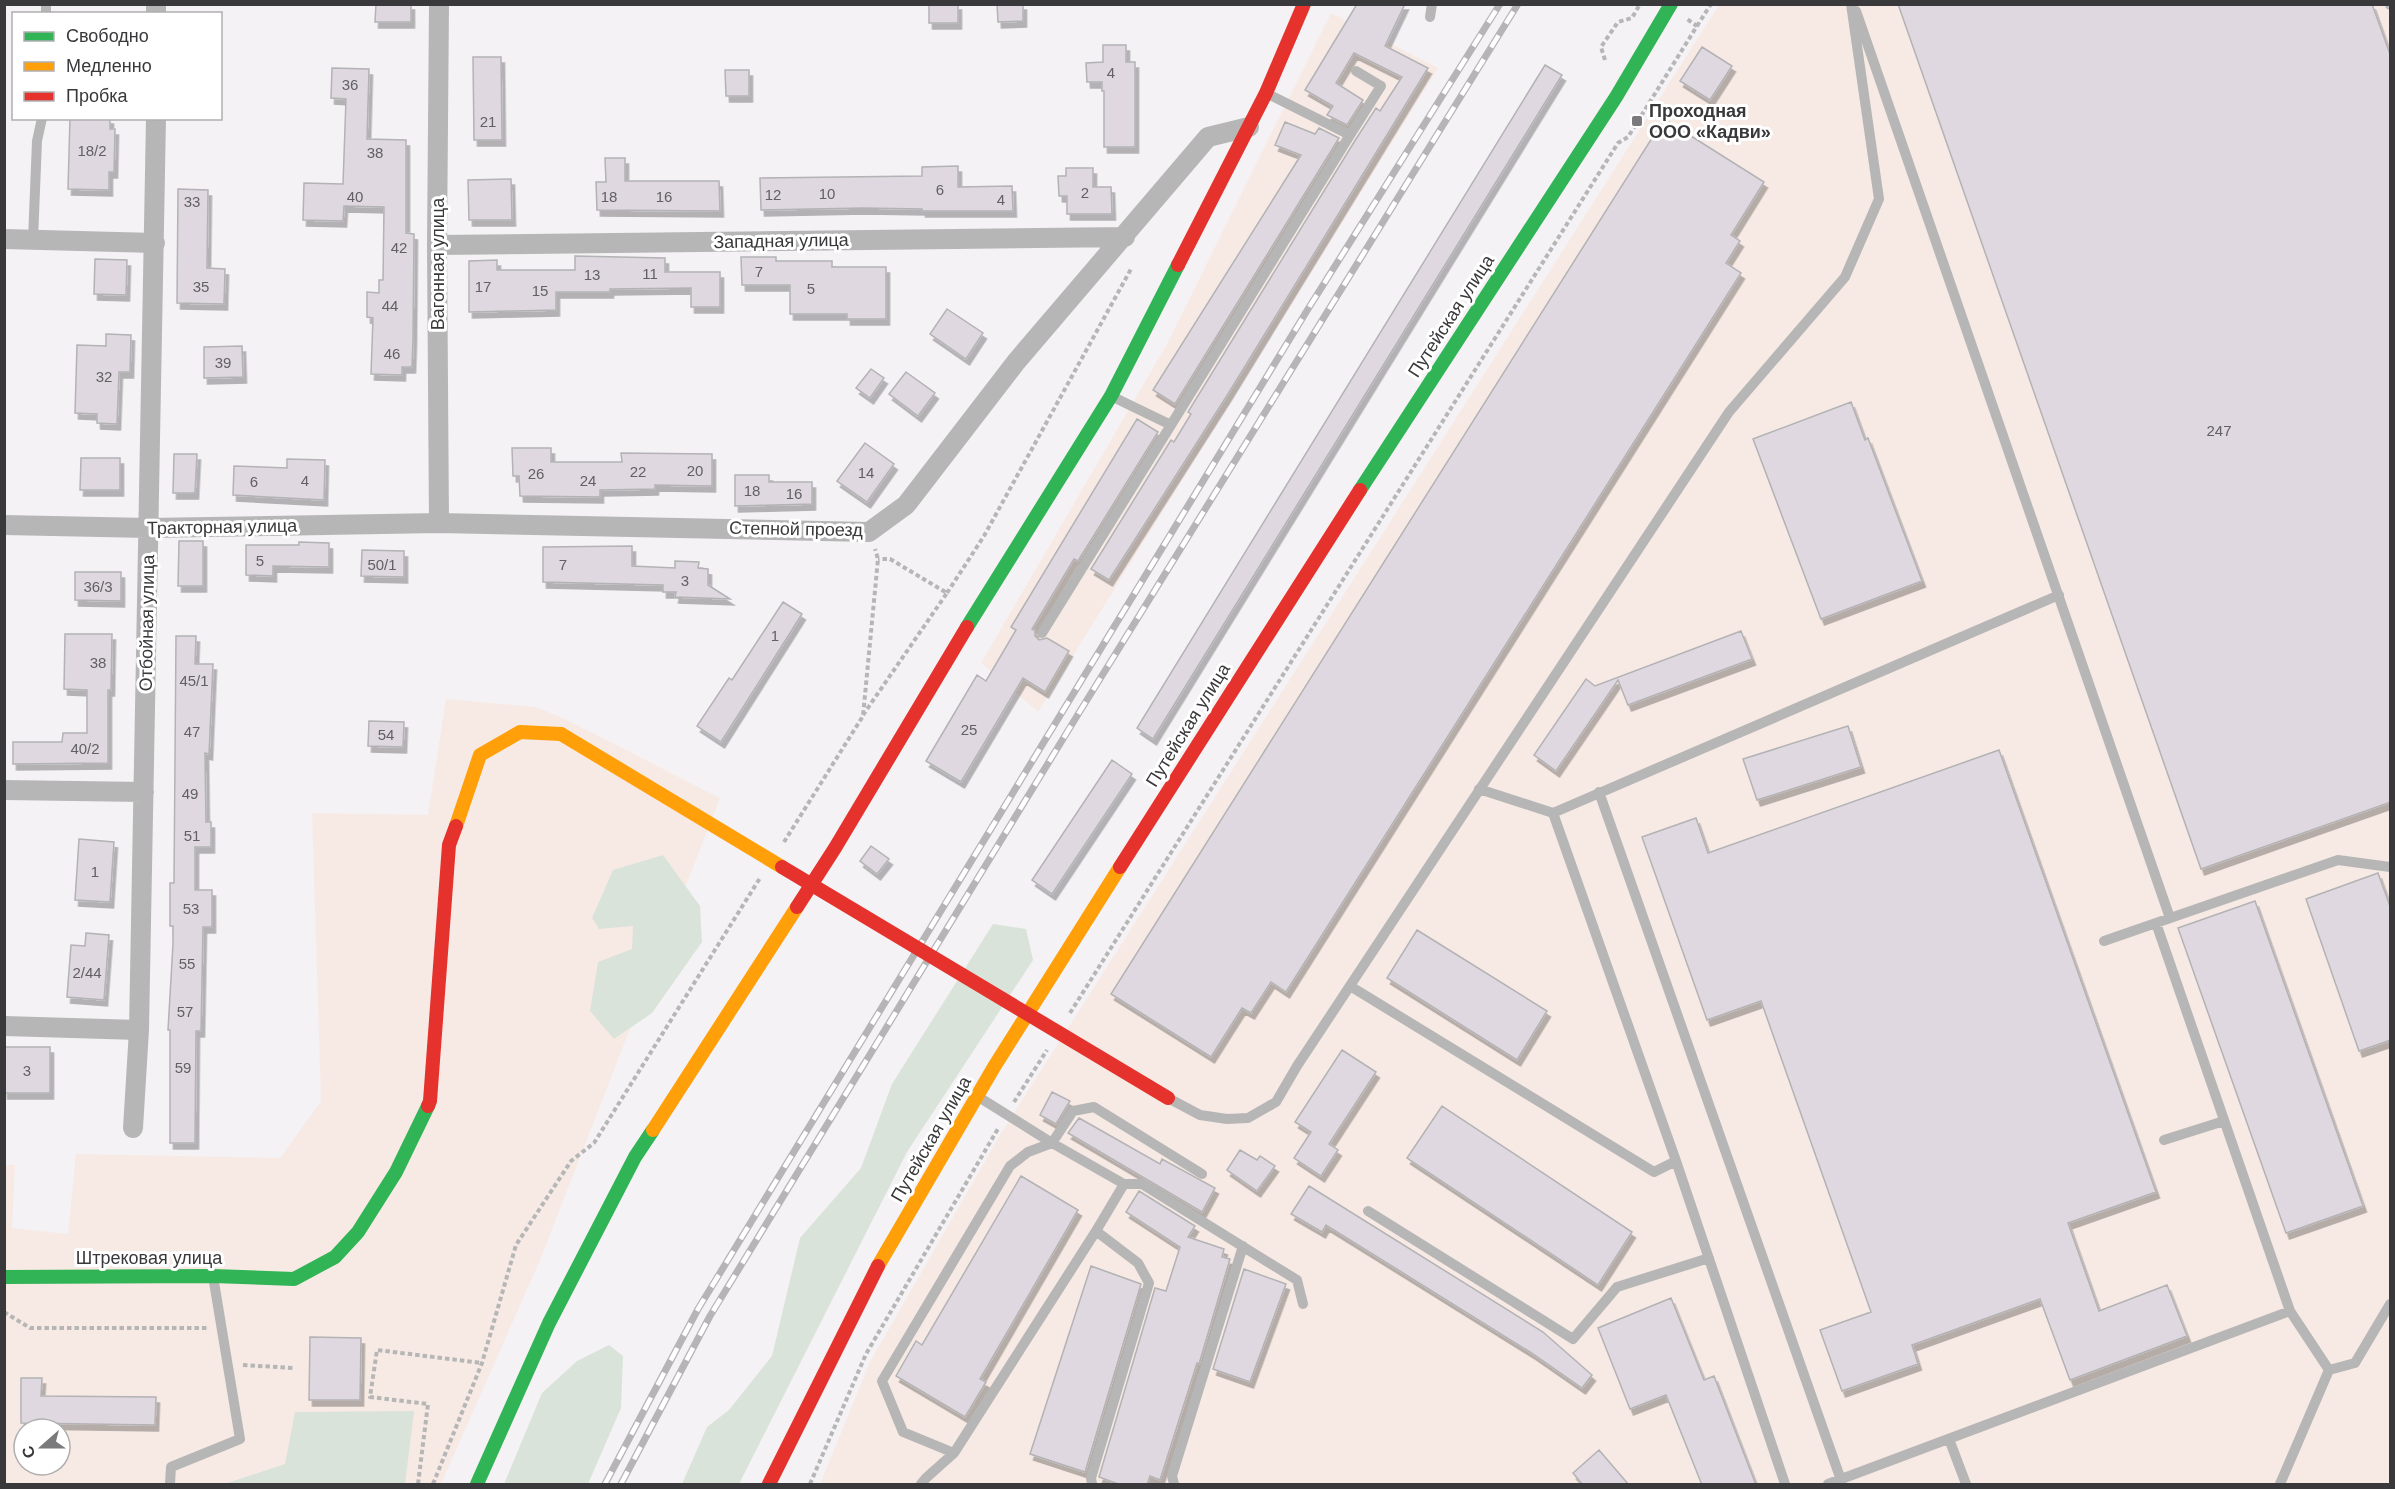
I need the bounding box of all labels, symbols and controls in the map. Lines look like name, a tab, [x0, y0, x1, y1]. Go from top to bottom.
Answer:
legend	[12, 12, 222, 120]
text: Свободно	[66, 26, 149, 46]
text: Медленно	[66, 56, 152, 76]
house number: 4	[1107, 64, 1115, 81]
house number: 36	[342, 76, 358, 93]
text: Пробка	[66, 86, 129, 106]
place label: Проходная ООО «Кадви»	[1649, 101, 1771, 142]
house number: 21	[480, 113, 496, 130]
marker: Проходная ООО «Кадви»	[1630, 114, 1644, 128]
house number: 18/2	[77, 142, 107, 159]
house number: 38	[367, 144, 383, 161]
house number: 6	[936, 181, 944, 198]
house number: 2	[1081, 184, 1089, 201]
house number: 10	[819, 185, 835, 202]
house number: 12	[765, 186, 781, 203]
house number: 40	[347, 188, 363, 205]
house number: 18	[601, 188, 617, 205]
house number: 16	[656, 188, 672, 205]
house number: 4	[997, 191, 1005, 208]
house number: 33	[184, 193, 200, 210]
street label: Вагонная улица	[428, 197, 448, 330]
street label: Западная улица	[713, 230, 850, 252]
house number: 42	[391, 239, 407, 256]
street label: Путейская улица	[1404, 250, 1498, 381]
house number: 7	[755, 263, 763, 280]
house number: 11	[642, 265, 658, 282]
house number: 13	[584, 266, 600, 283]
house number: 35	[193, 278, 209, 295]
house number: 17	[475, 278, 491, 295]
house number: 5	[807, 280, 815, 297]
house number: 15	[532, 282, 548, 299]
house number: 44	[382, 297, 398, 314]
house number: 46	[384, 345, 400, 362]
house number: 39	[215, 354, 231, 371]
house number: 32	[96, 368, 112, 385]
house number: 247	[2206, 422, 2232, 439]
house number: 20	[687, 462, 703, 479]
house number: 22	[630, 463, 646, 480]
house number: 14	[858, 464, 874, 481]
house number: 26	[528, 465, 544, 482]
house number: 4	[301, 472, 309, 489]
house number: 24	[580, 472, 596, 489]
house number: 6	[250, 473, 258, 490]
house number: 18	[744, 482, 760, 499]
house number: 16	[786, 485, 802, 502]
street label: Тракторная улица	[147, 516, 298, 538]
street label: Степной проезд	[729, 518, 863, 540]
house number: 5	[256, 552, 264, 569]
street label: Отбойная улица	[136, 553, 158, 692]
house number: 50/1	[367, 556, 397, 573]
house number: 7	[559, 556, 567, 573]
house number: 3	[681, 572, 689, 589]
house number: 36/3	[83, 578, 113, 595]
house number: 1	[771, 627, 779, 644]
house number: 38	[90, 654, 106, 671]
street label: Путейская улица	[1142, 659, 1235, 790]
house number: 45/1	[179, 672, 209, 689]
house number: 25	[961, 721, 977, 738]
house number: 47	[184, 723, 200, 740]
house number: 54	[378, 726, 394, 743]
house number: 40/2	[70, 740, 100, 757]
house number: 49	[182, 785, 198, 802]
house number: 51	[184, 827, 200, 844]
house number: 1	[91, 863, 99, 880]
house number: 53	[183, 900, 199, 917]
house number: 55	[179, 955, 195, 972]
house number: 2/44	[72, 964, 102, 981]
house number: 57	[177, 1003, 193, 1020]
house number: 59	[175, 1059, 191, 1076]
house number: 3	[23, 1062, 31, 1079]
street label: Путейская улица	[887, 1072, 976, 1205]
street label: Штрековая улица	[76, 1248, 223, 1268]
north arrow	[12, 1417, 72, 1477]
text: С	[18, 1443, 38, 1461]

